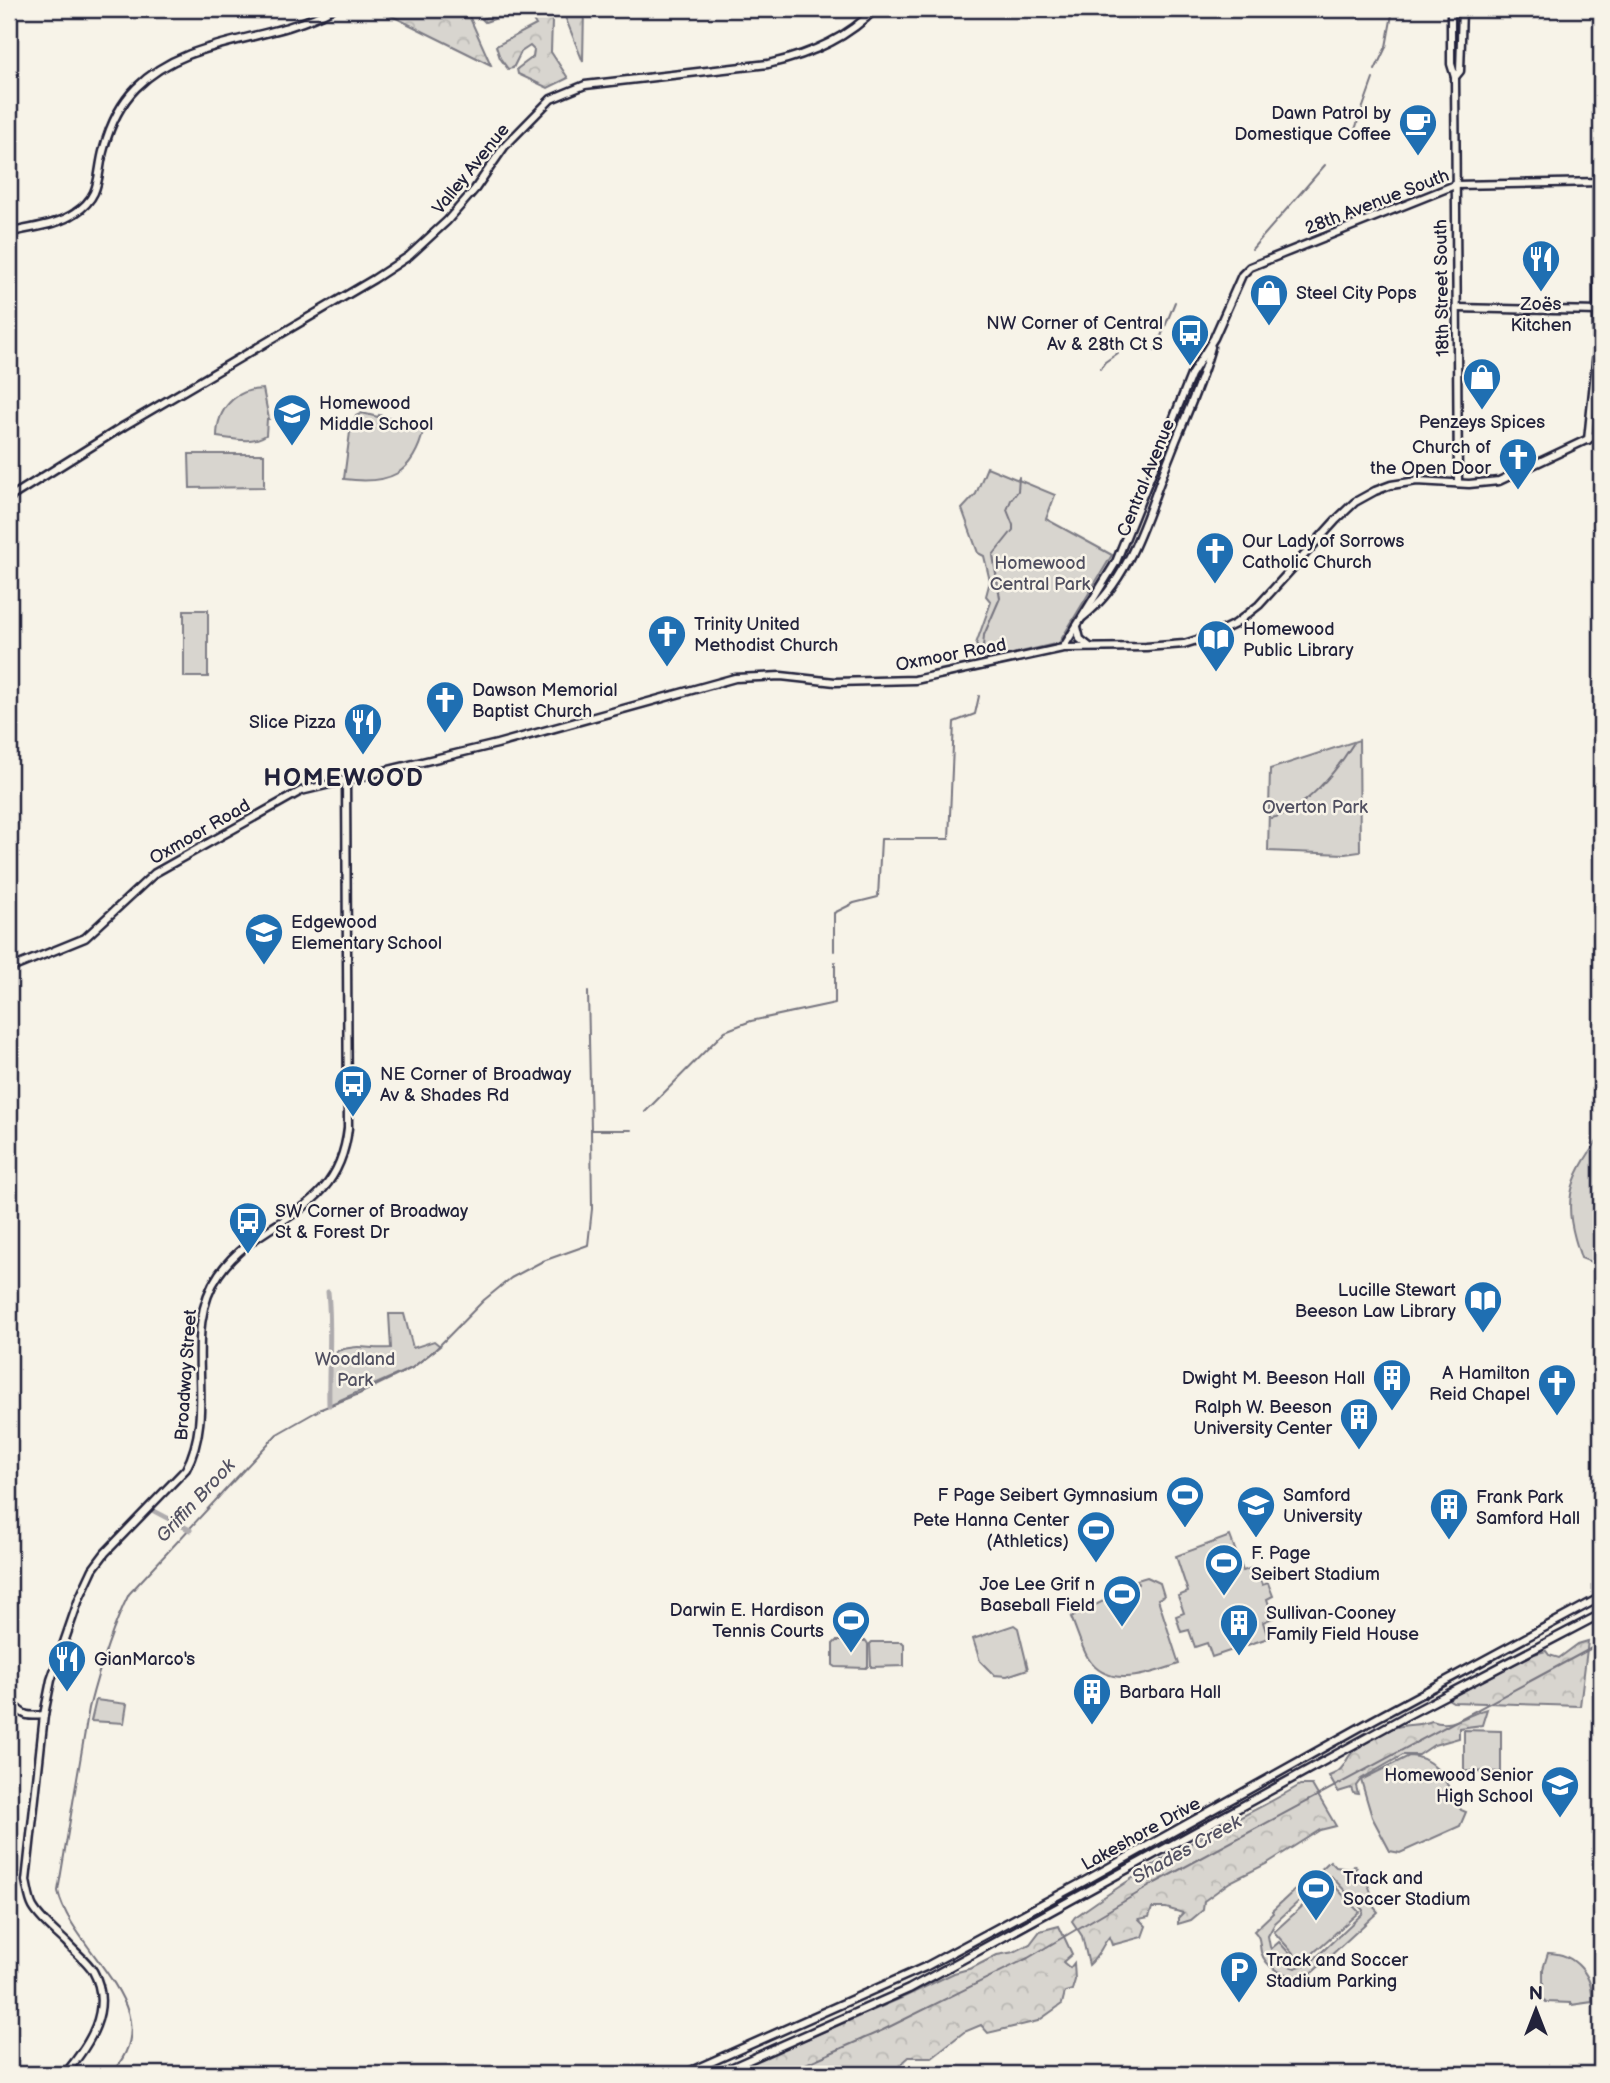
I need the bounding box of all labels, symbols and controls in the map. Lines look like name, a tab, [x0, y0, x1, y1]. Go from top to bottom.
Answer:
cafe icon: Dawn Patrol by Domestique Coffee	[1397, 102, 1439, 157]
place label: Dawn Patrol by Domestique Coffee	[1234, 103, 1392, 145]
street label: Valley Avenue	[428, 119, 514, 219]
street label: 28th Avenue South	[1302, 165, 1452, 239]
street label: 18th Street South	[1430, 219, 1454, 357]
restaurant icon: Zoës Kitchen	[1520, 238, 1562, 293]
shop icon: Steel City Pops	[1248, 272, 1290, 327]
place label: Steel City Pops	[1296, 283, 1417, 304]
place label: Zoës Kitchen	[1510, 294, 1572, 336]
bus stop icon: NW Corner of Central Av & 28th Ct S	[1169, 312, 1211, 367]
place label: NW Corner of Central Av & 28th Ct S	[986, 313, 1163, 355]
shop icon: Penzeys Spices	[1461, 356, 1503, 411]
school or university icon: Homewood Middle School	[271, 392, 313, 447]
place label: Homewood Middle School	[319, 393, 433, 435]
place label: Penzeys Spices	[1419, 412, 1545, 433]
street label: Central Avenue	[1113, 416, 1179, 540]
church icon: Church of the Open Door	[1497, 436, 1539, 491]
place label: Church of the Open Door	[1370, 437, 1492, 479]
church icon: Our Lady of Sorrows Catholic Church	[1194, 530, 1236, 585]
place label: Our Lady of Sorrows Catholic Church	[1242, 531, 1404, 573]
park label: Homewood Central Park	[990, 553, 1090, 595]
church icon: Trinity United Methodist Church	[646, 613, 688, 668]
place label: Trinity United Methodist Church	[694, 614, 838, 656]
library icon: Homewood Public Library	[1195, 618, 1237, 673]
place label: Homewood Public Library	[1243, 619, 1355, 661]
street label: Oxmoor Road	[894, 634, 1008, 676]
church icon: Dawson Memorial Baptist Church	[424, 679, 466, 734]
place label: Dawson Memorial Baptist Church	[472, 680, 618, 722]
restaurant icon: Slice Pizza	[342, 701, 384, 756]
place label: Slice Pizza	[249, 712, 336, 733]
district label: HOMEWOOD	[263, 764, 425, 793]
street label: Oxmoor Road	[146, 795, 254, 869]
park label: Overton Park	[1262, 797, 1368, 818]
school or university icon: Edgewood Elementary School	[243, 911, 285, 966]
place label: Edgewood Elementary School	[291, 912, 442, 954]
bus stop icon: NE Corner of Broadway Av & Shades Rd	[332, 1063, 374, 1118]
place label: NE Corner of Broadway Av & Shades Rd	[380, 1064, 572, 1106]
bus stop icon: SW Corner of Broadway St & Forest Dr	[227, 1200, 269, 1255]
place label: SW Corner of Broadway St & Forest Dr	[275, 1201, 469, 1243]
library icon: Lucille Stewart Beeson Law Library	[1462, 1279, 1504, 1334]
place label: Lucille Stewart Beeson Law Library	[1295, 1280, 1457, 1322]
street label: Broadway Street	[171, 1308, 201, 1441]
park label: Woodland Park	[315, 1349, 395, 1391]
building icon: Dwight M. Beeson Hall	[1371, 1357, 1413, 1412]
church icon: A Hamilton Reid Chapel	[1536, 1362, 1578, 1417]
place label: A Hamilton Reid Chapel	[1429, 1363, 1530, 1405]
place label: Dwight M. Beeson Hall	[1182, 1368, 1365, 1389]
building icon: Ralph W. Beeson University Center	[1338, 1396, 1380, 1451]
place label: Ralph W. Beeson University Center	[1193, 1397, 1332, 1439]
water label: Griffin Brook	[151, 1454, 241, 1548]
sports icon: F Page Seibert Gymnasium	[1164, 1474, 1206, 1529]
school or university icon: Samford University	[1235, 1484, 1277, 1539]
place label: F Page Seibert Gymnasium	[937, 1485, 1158, 1506]
place label: Samford University	[1283, 1485, 1363, 1527]
building icon: Frank Park Samford Hall	[1428, 1486, 1470, 1541]
place label: Frank Park Samford Hall	[1476, 1487, 1580, 1529]
sports icon: Pete Hanna Center (Athletics)	[1075, 1509, 1117, 1564]
place label: Pete Hanna Center (Athletics)	[913, 1510, 1069, 1552]
sports icon: F. Page Seibert Stadium	[1203, 1542, 1245, 1597]
place label: F. Page Seibert Stadium	[1251, 1543, 1380, 1585]
sports icon: Joe Lee Grif n Baseball Field	[1101, 1573, 1143, 1628]
place label: Joe Lee Grif n Baseball Field	[979, 1574, 1095, 1616]
sports icon: Darwin E. Hardison Tennis Courts	[830, 1599, 872, 1654]
place label: Darwin E. Hardison Tennis Courts	[670, 1600, 824, 1642]
building icon: Sullivan-Cooney Family Field House	[1218, 1602, 1260, 1657]
place label: Sullivan-Cooney Family Field House	[1266, 1603, 1419, 1645]
restaurant icon: GianMarco's	[46, 1638, 88, 1693]
place label: GianMarco's	[94, 1649, 195, 1670]
building icon: Barbara Hall	[1071, 1671, 1113, 1726]
place label: Barbara Hall	[1119, 1682, 1221, 1703]
school or university icon: Homewood Senior High School	[1539, 1764, 1581, 1819]
place label: Homewood Senior High School	[1384, 1765, 1533, 1807]
street label: Lakeshore Drive	[1078, 1793, 1204, 1875]
water label: Shades Creek	[1128, 1810, 1246, 1890]
sports icon: Track and Soccer Stadium	[1295, 1867, 1337, 1922]
place label: Track and Soccer Stadium	[1343, 1868, 1470, 1910]
parking icon: Track and Soccer Stadium Parking	[1218, 1949, 1260, 2004]
place label: Track and Soccer Stadium Parking	[1266, 1950, 1409, 1992]
north arrow	[1502, 1974, 1572, 2044]
text: N	[1529, 1983, 1543, 2006]

